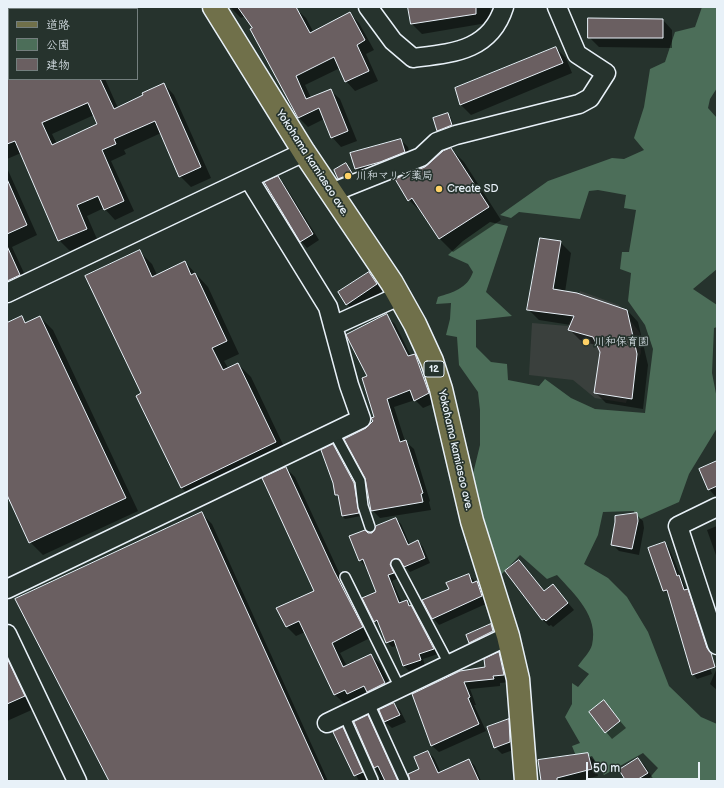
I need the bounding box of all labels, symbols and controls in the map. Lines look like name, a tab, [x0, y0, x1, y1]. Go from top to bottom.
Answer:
legend	[8, 8, 138, 80]
text: 道路	[46, 18, 70, 33]
text: 公園	[46, 38, 70, 53]
text: 建物	[46, 58, 70, 73]
street label: Yokohama kamiasao ave.	[273, 108, 351, 218]
place label: 川和マリン薬局	[356, 169, 433, 183]
marker: 川和マリン薬局	[343, 171, 353, 181]
place label: Create SD	[447, 182, 499, 196]
marker: Create SD	[434, 184, 444, 194]
place label: 川和保育園	[594, 335, 649, 349]
marker: 川和保育園	[581, 337, 591, 347]
road number: 12	[424, 361, 444, 377]
street label: Yokohama kamiasao ave.	[435, 388, 475, 512]
scale bar	[588, 754, 702, 780]
text: 50 m	[593, 761, 620, 776]

